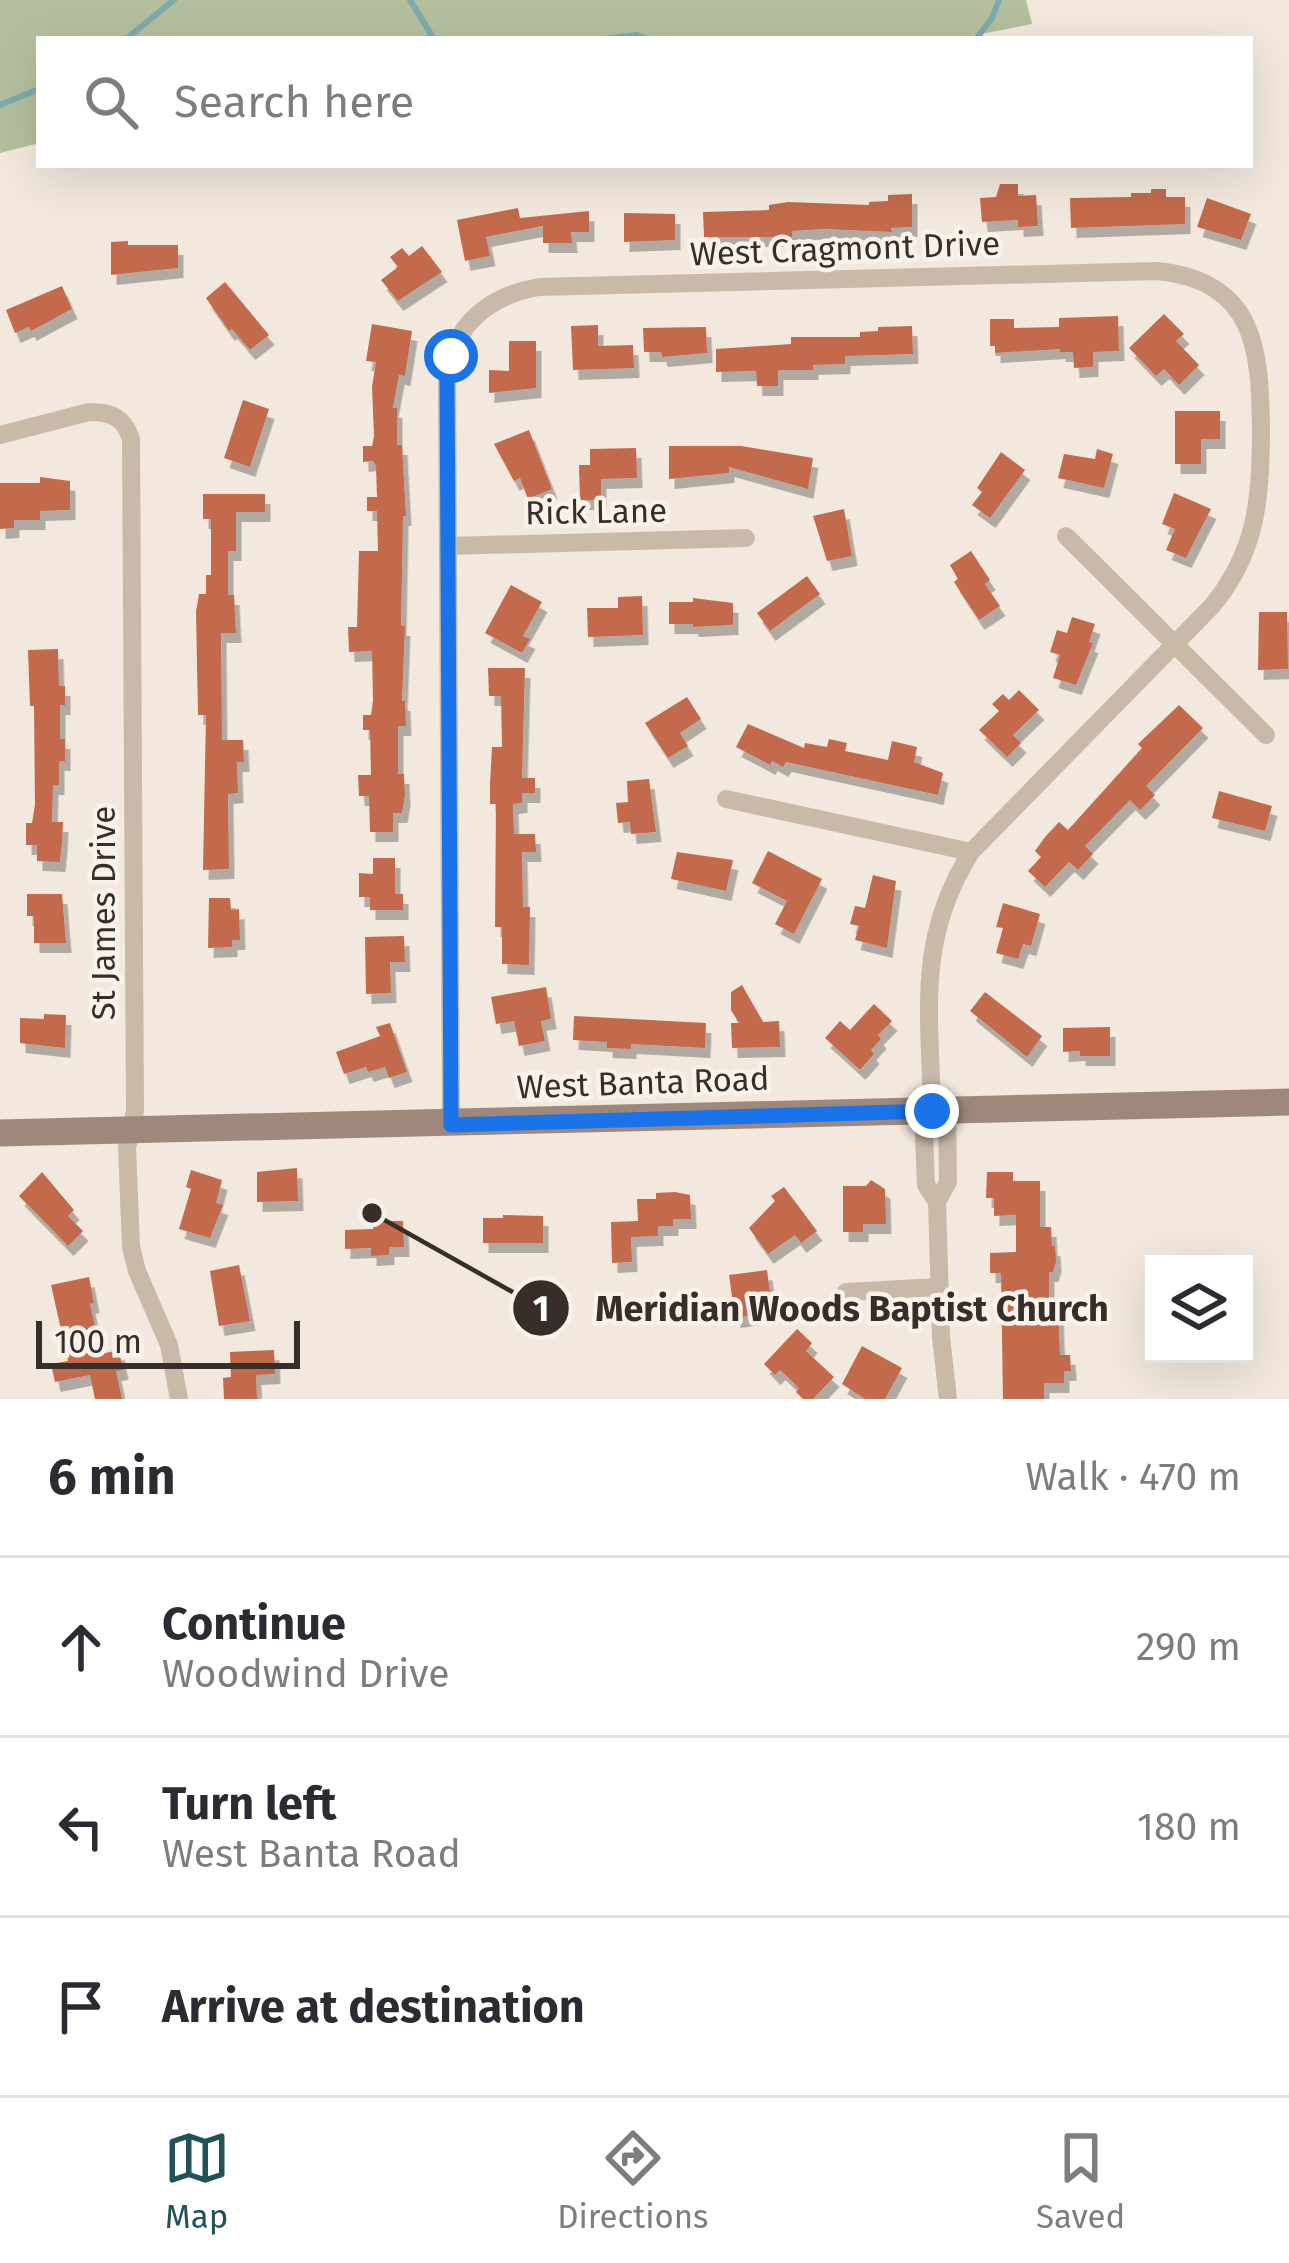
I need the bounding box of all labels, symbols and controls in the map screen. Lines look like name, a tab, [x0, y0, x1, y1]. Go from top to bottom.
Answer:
search box	[36, 36, 1253, 168]
icon: search	[78, 69, 144, 135]
text: Search here	[174, 75, 414, 129]
street label: West Cragmont Drive	[689, 224, 1001, 274]
route start	[424, 329, 478, 383]
street label: Rick Lane	[525, 491, 667, 533]
street label: St James Drive	[84, 806, 124, 1020]
street label: West Banta Road	[516, 1059, 770, 1107]
route end	[905, 1084, 959, 1138]
map controls	[1145, 1255, 1253, 1363]
button: layers	[1145, 1255, 1253, 1363]
callout: Meridian Woods Baptist Church	[511, 1272, 1132, 1344]
text: 1	[533, 1287, 549, 1331]
text: Meridian Woods Baptist Church	[595, 1287, 1109, 1331]
scale bar	[36, 1315, 300, 1368]
text: 100 m	[54, 1322, 142, 1362]
text: 6 min	[48, 1446, 176, 1508]
text: Walk · 470 m	[1026, 1454, 1241, 1500]
text: Continue	[162, 1597, 346, 1651]
icon: ahead	[48, 1614, 114, 1680]
text: 290 m	[1136, 1624, 1241, 1670]
text: Woodwind Drive	[162, 1651, 450, 1697]
text: Turn left	[162, 1777, 336, 1831]
icon: left	[48, 1794, 114, 1860]
text: 180 m	[1137, 1804, 1241, 1850]
text: West Banta Road	[162, 1831, 461, 1877]
icon: arrive	[48, 1974, 114, 2040]
text: Arrive at destination	[162, 1980, 585, 2034]
tab: Map	[164, 2125, 230, 2237]
tab: Directions	[557, 2125, 709, 2237]
tab: Saved	[1036, 2125, 1125, 2237]

